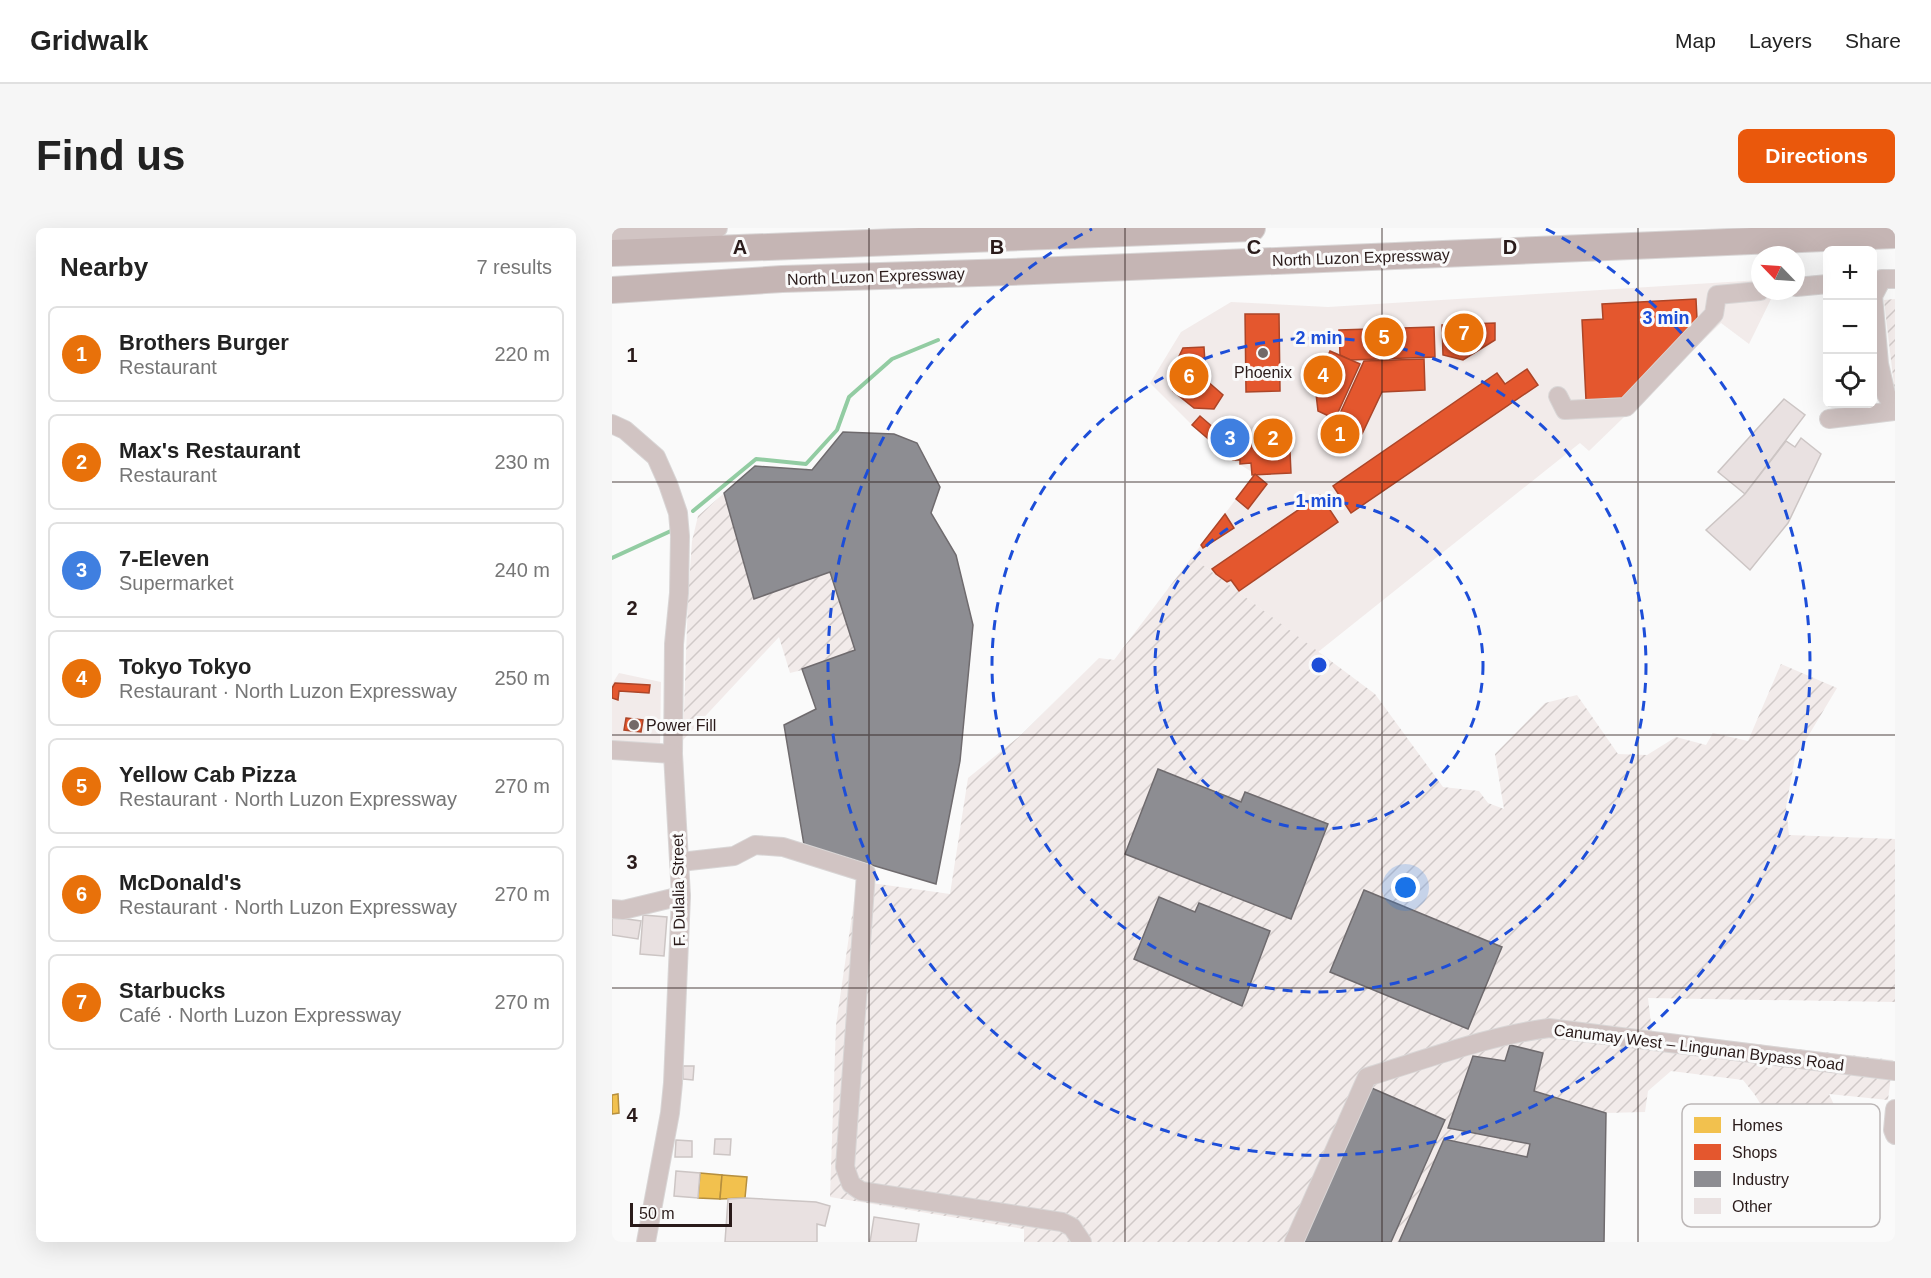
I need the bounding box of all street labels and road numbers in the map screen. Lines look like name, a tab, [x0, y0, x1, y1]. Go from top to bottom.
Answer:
street label: North Luzon Expressway	[1272, 246, 1450, 269]
street label: North Luzon Expressway	[787, 265, 965, 288]
street label: F. Dulalia Street	[669, 833, 688, 947]
street label: Canumay West – Lingunan Bypass Road	[1553, 1021, 1845, 1074]

